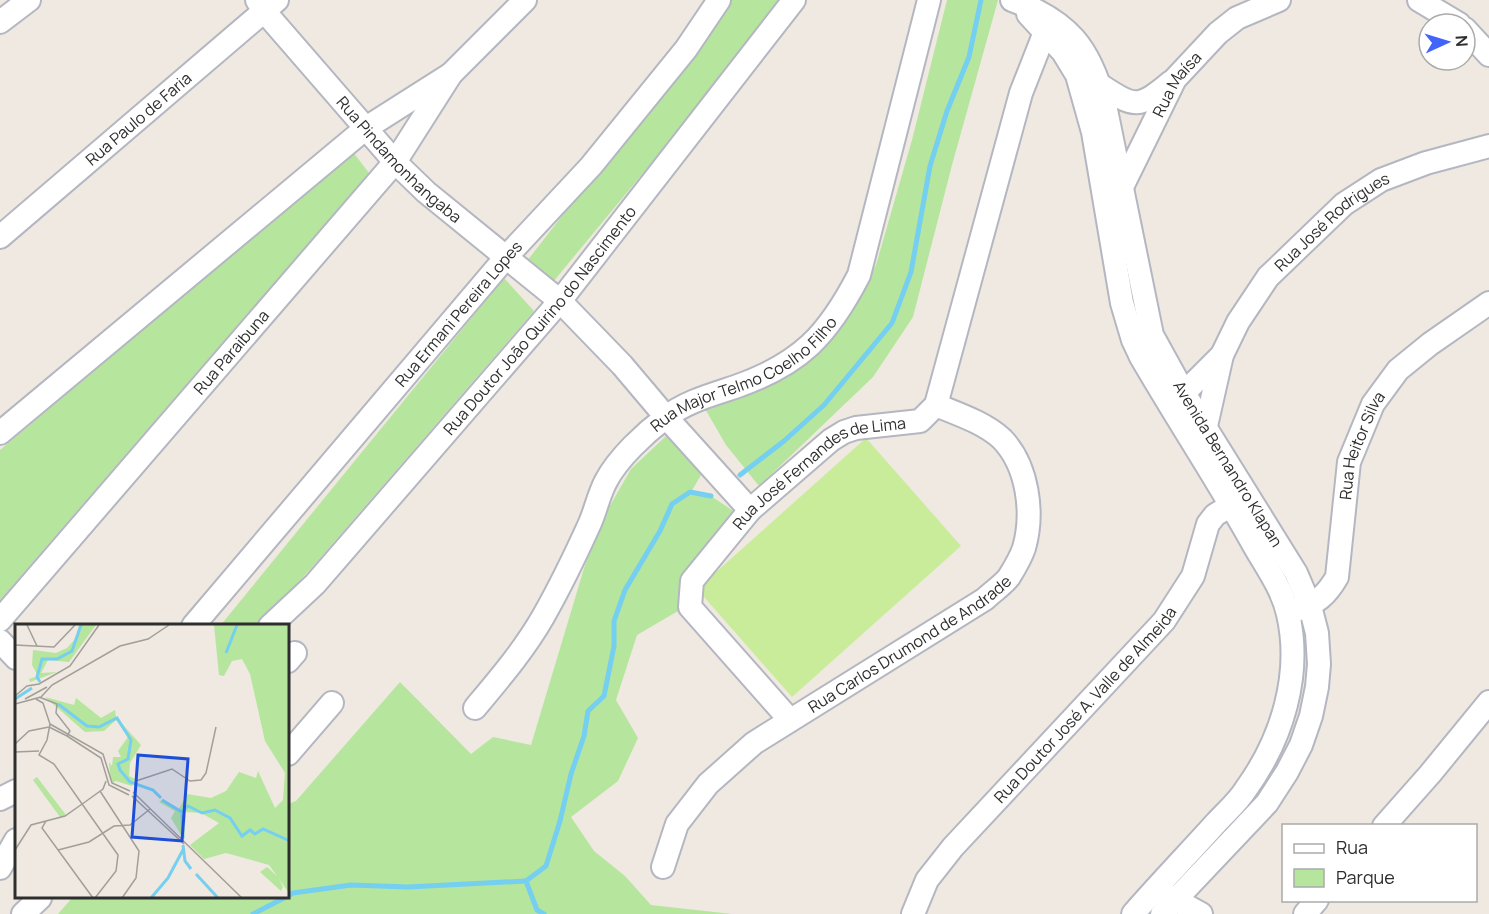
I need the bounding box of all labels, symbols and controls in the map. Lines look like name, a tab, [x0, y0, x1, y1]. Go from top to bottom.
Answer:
north arrow	[1417, 12, 1477, 72]
text: N	[1451, 34, 1473, 47]
street label: Rua Maísa	[1147, 47, 1206, 121]
street label: Rua Paulo de Faria	[81, 67, 196, 170]
street label: Rua Pindamonhangaba	[332, 91, 466, 228]
street label: Rua José Rodrigues	[1269, 167, 1392, 276]
street label: Rua Doutor João Quirino do Nascimento	[438, 201, 641, 439]
street label: Rua Ermani Pereira Lopes	[390, 236, 527, 391]
street label: Rua Paraibuna	[188, 305, 274, 399]
street label: Rua Major Telmo Coelho Filho	[645, 312, 842, 437]
street label: Avenida Bernandro Klapan	[1168, 377, 1288, 551]
street label: Rua Heitor Silva	[1334, 387, 1390, 501]
street label: Rua José Fernandes de Lima	[727, 412, 907, 534]
street label: Rua Carlos Drumond de Andrade	[804, 570, 1016, 718]
street label: Rua Doutor José A. Valle de Almeida	[989, 602, 1181, 808]
inset map	[15, 624, 290, 899]
legend	[1282, 824, 1477, 902]
text: Rua	[1336, 835, 1368, 859]
text: Parque	[1336, 865, 1395, 889]

